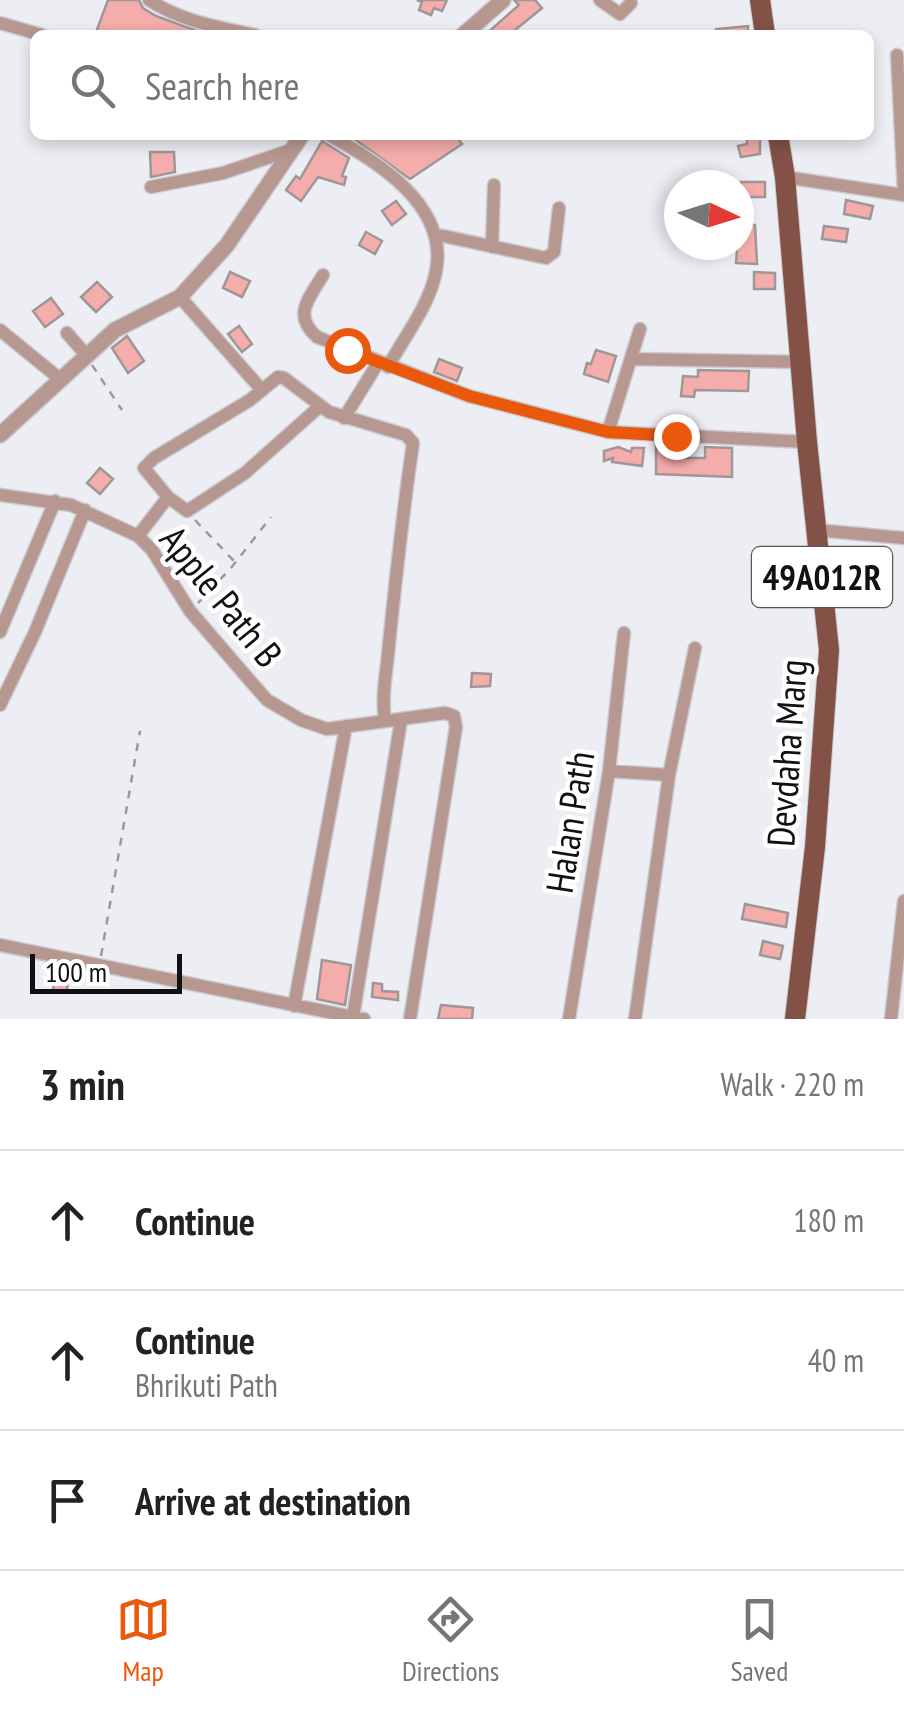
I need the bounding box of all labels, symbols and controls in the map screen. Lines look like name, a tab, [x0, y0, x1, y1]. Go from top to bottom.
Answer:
search box	[30, 30, 874, 140]
icon: search	[65, 58, 120, 113]
text: Search here	[145, 61, 299, 110]
north arrow	[664, 170, 754, 260]
route start	[325, 328, 371, 374]
route end	[654, 414, 700, 460]
street label: Apple Path B	[150, 515, 294, 677]
road number: 49A012R	[752, 547, 892, 607]
street label: Devdaha Marg	[755, 658, 817, 848]
street label: Halan Path	[534, 748, 604, 896]
scale bar	[30, 949, 182, 994]
text: 100 m	[45, 953, 107, 990]
text: 3 min	[40, 1057, 125, 1112]
text: Walk · 220 m	[720, 1063, 864, 1105]
icon: ahead	[40, 1193, 95, 1248]
text: Continue	[135, 1196, 255, 1245]
text: 180 m	[793, 1199, 864, 1241]
text: Continue	[135, 1315, 255, 1364]
icon: ahead	[40, 1333, 95, 1388]
text: 40 m	[808, 1339, 864, 1381]
text: Bhrikuti Path	[135, 1364, 278, 1406]
icon: arrive	[40, 1473, 95, 1528]
text: Arrive at destination	[135, 1476, 411, 1525]
tab: Map	[116, 1592, 171, 1689]
tab: Directions	[402, 1592, 499, 1689]
tab: Saved	[731, 1592, 788, 1689]

